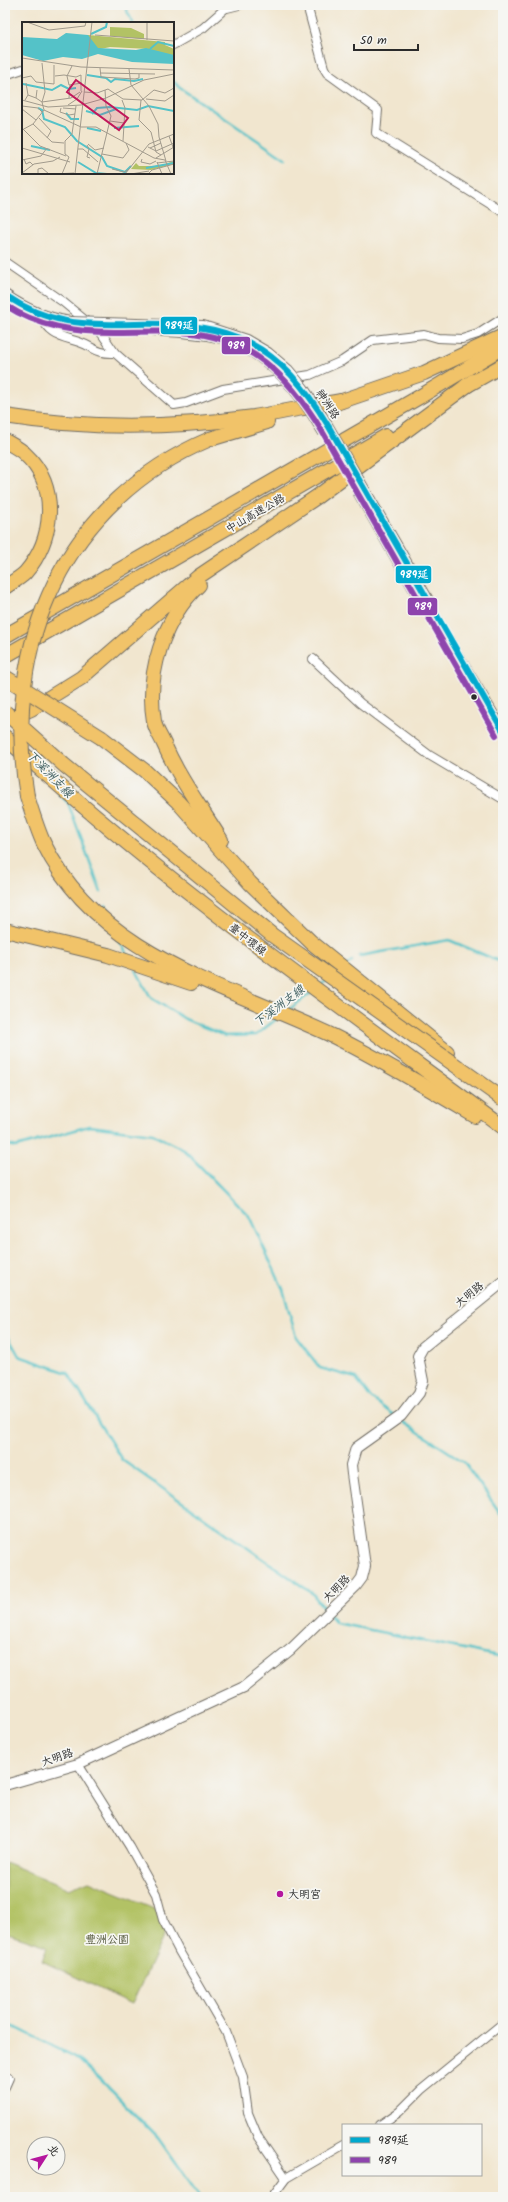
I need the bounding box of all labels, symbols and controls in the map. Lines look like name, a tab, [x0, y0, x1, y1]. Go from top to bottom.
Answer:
inset map	[22, 22, 174, 174]
scale bar	[354, 26, 418, 52]
text: 50 m	[360, 31, 387, 50]
line badge: 989延	[160, 316, 198, 335]
text: 989延	[165, 317, 193, 335]
line badge: 989	[221, 336, 251, 355]
text: 989	[227, 337, 245, 355]
street label: 神洲路	[311, 386, 344, 423]
street label: 中山高速公路	[222, 490, 289, 538]
line badge: 989延	[395, 565, 432, 584]
text: 989延	[400, 566, 428, 584]
line badge: 989	[407, 597, 438, 616]
text: 989	[414, 598, 432, 616]
unlabelled marker	[469, 692, 479, 702]
water label: 下溪洲支線	[22, 746, 78, 803]
street label: 臺中環線	[225, 919, 270, 960]
water label: 下溪洲支線	[250, 980, 310, 1032]
street label: 大明路	[451, 1277, 488, 1312]
street label: 大明路	[319, 1571, 355, 1607]
street label: 大明路	[39, 1744, 76, 1772]
place label: 大明宮	[288, 1886, 321, 1904]
marker: 大明宮	[275, 1889, 285, 1899]
park label: 豐洲公園	[85, 1931, 129, 1949]
legend	[342, 2124, 482, 2176]
text: 989延	[378, 2131, 409, 2150]
north arrow	[26, 2136, 66, 2176]
text: 北	[43, 2141, 64, 2160]
text: 989	[378, 2151, 397, 2170]

